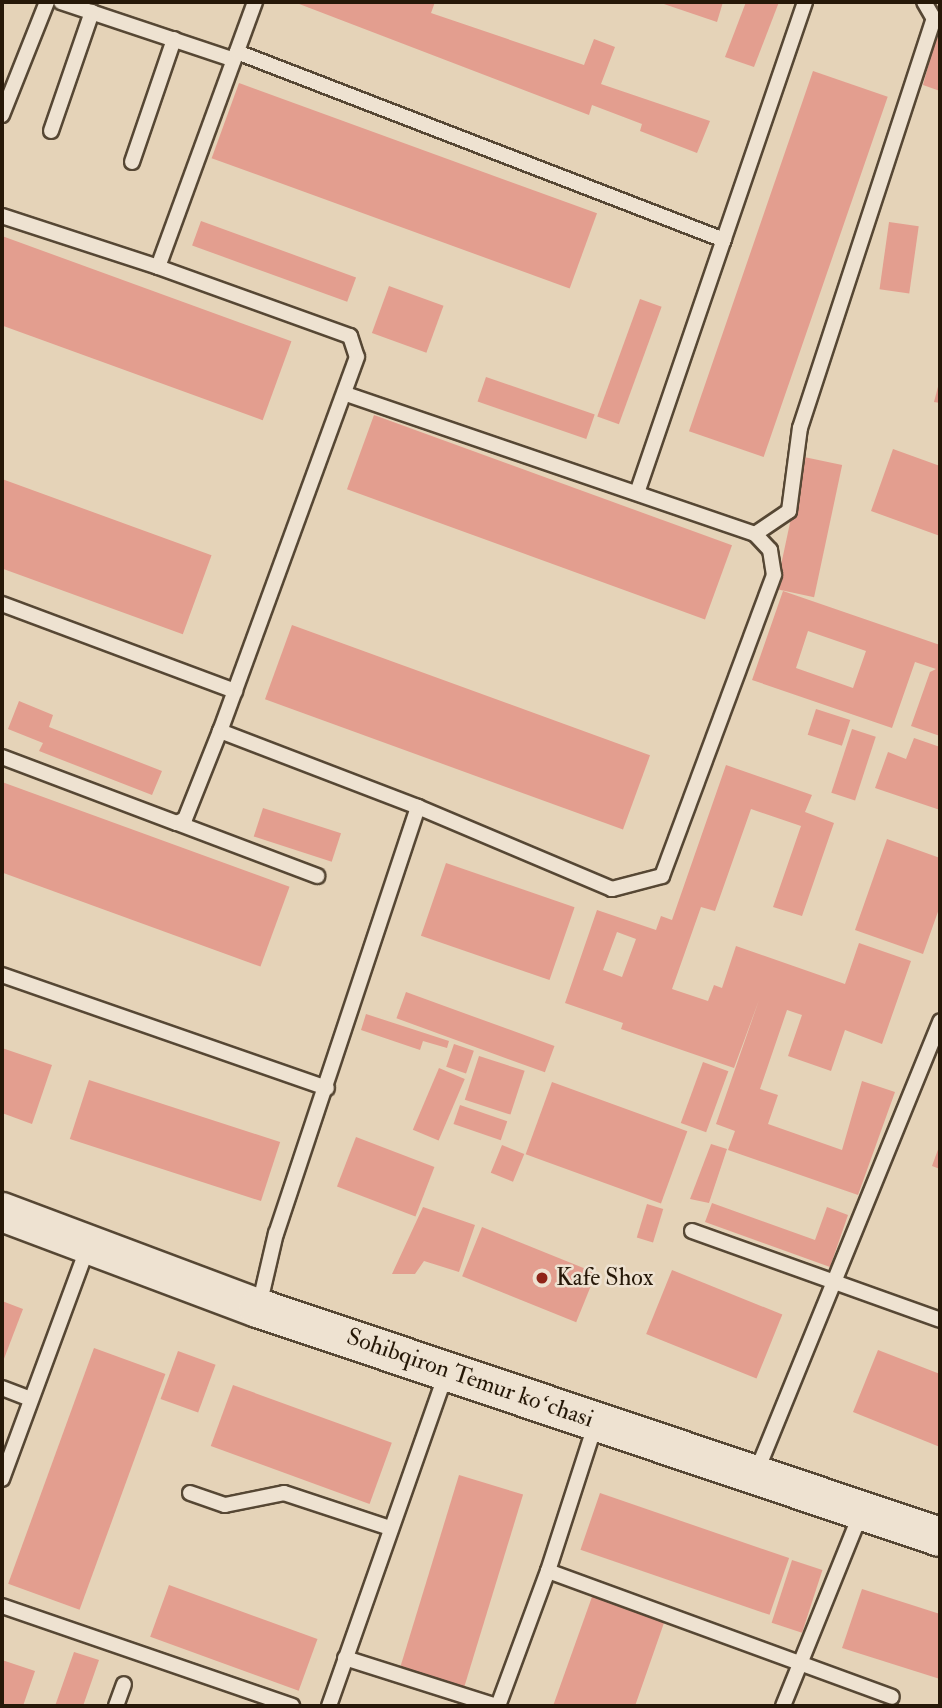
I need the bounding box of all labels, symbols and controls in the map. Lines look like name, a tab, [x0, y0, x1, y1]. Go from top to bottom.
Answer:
place label: Kafe Shox	[556, 1264, 653, 1292]
marker: Kafe Shox	[534, 1270, 550, 1286]
street label: Sohibqiron Temur koʻchasi	[343, 1322, 597, 1434]

